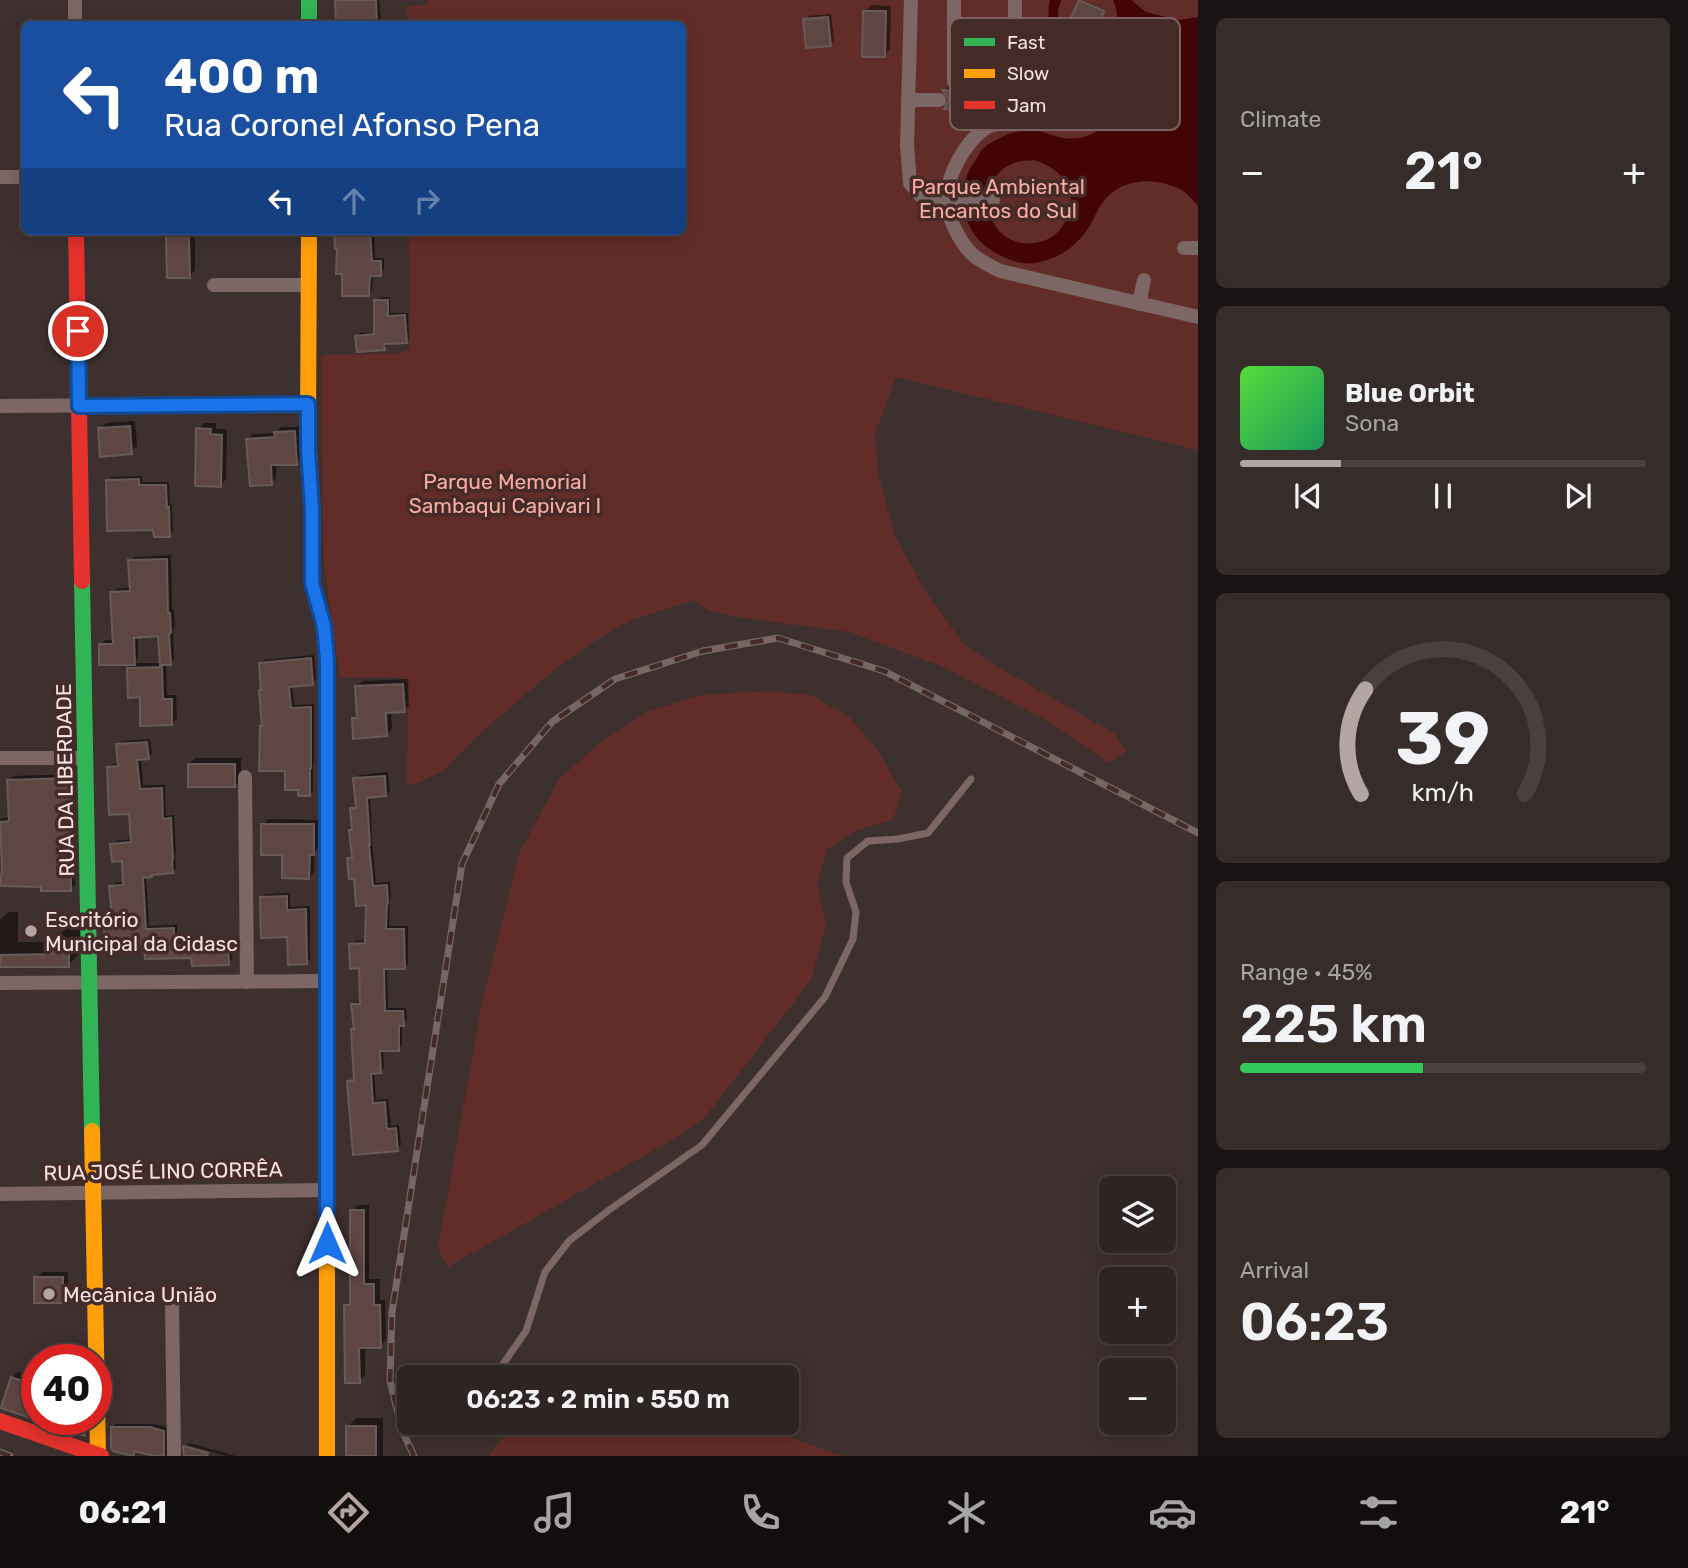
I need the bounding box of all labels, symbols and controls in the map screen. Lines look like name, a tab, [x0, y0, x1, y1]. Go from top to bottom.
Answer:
legend	[950, 18, 1180, 130]
text: Fast	[1007, 31, 1046, 54]
text: 400 m	[164, 47, 319, 105]
icon: left	[49, 49, 140, 140]
text: Slow	[1007, 62, 1049, 85]
text: Jam	[1007, 94, 1046, 117]
text: Climate	[1240, 105, 1321, 133]
text: Rua Coronel Afonso Pena	[164, 106, 540, 144]
text: 21°	[1404, 140, 1483, 202]
text: −	[1240, 149, 1265, 195]
text: +	[1622, 149, 1646, 195]
park label: Parque Ambiental Encantos do Sul	[911, 174, 1085, 223]
icon: left	[262, 182, 300, 220]
icon: ahead	[335, 182, 373, 220]
icon: right	[408, 182, 446, 220]
pin	[48, 301, 108, 361]
icon: arrive	[59, 312, 97, 350]
text: Blue Orbit	[1345, 378, 1475, 409]
text: Sona	[1345, 409, 1399, 437]
park label: Parque Memorial Sambaqui Capivari I	[409, 469, 601, 518]
icon: previous	[1289, 477, 1327, 515]
icon: pause	[1424, 477, 1462, 515]
icon: next	[1559, 477, 1597, 515]
street label: RUA DA LIBERDADE	[51, 683, 79, 877]
text: 39	[1396, 696, 1490, 782]
text: km/h	[1412, 778, 1474, 807]
place label: Escritório Municipal da Cidasc	[45, 907, 238, 956]
marker: Escritório Municipal da Cidasc	[23, 923, 39, 939]
text: Range · 45%	[1240, 958, 1373, 986]
text: 225 km	[1240, 993, 1427, 1055]
street label: RUA JOSÉ LINO CORRÊA	[43, 1156, 283, 1186]
map controls	[1099, 1176, 1176, 1435]
button: layers	[1099, 1176, 1176, 1253]
position arrow	[290, 1206, 364, 1280]
text: Arrival	[1240, 1256, 1309, 1284]
button: +	[1099, 1267, 1176, 1344]
place label: Mecânica União	[63, 1282, 217, 1307]
marker: Mecânica União	[41, 1286, 57, 1302]
text: 06:23	[1240, 1291, 1389, 1353]
speed limit sign: 40	[21, 1344, 112, 1435]
button: −	[1099, 1358, 1176, 1435]
text: 06:23 · 2 min · 550 m	[466, 1384, 730, 1415]
icon: directions	[324, 1488, 373, 1537]
icon: music	[530, 1488, 579, 1537]
icon: phone	[736, 1488, 785, 1537]
icon: climate	[942, 1488, 991, 1537]
icon: car	[1148, 1488, 1197, 1537]
icon: filters	[1354, 1488, 1403, 1537]
text: 06:21	[78, 1493, 167, 1531]
text: 21°	[1560, 1493, 1610, 1531]

